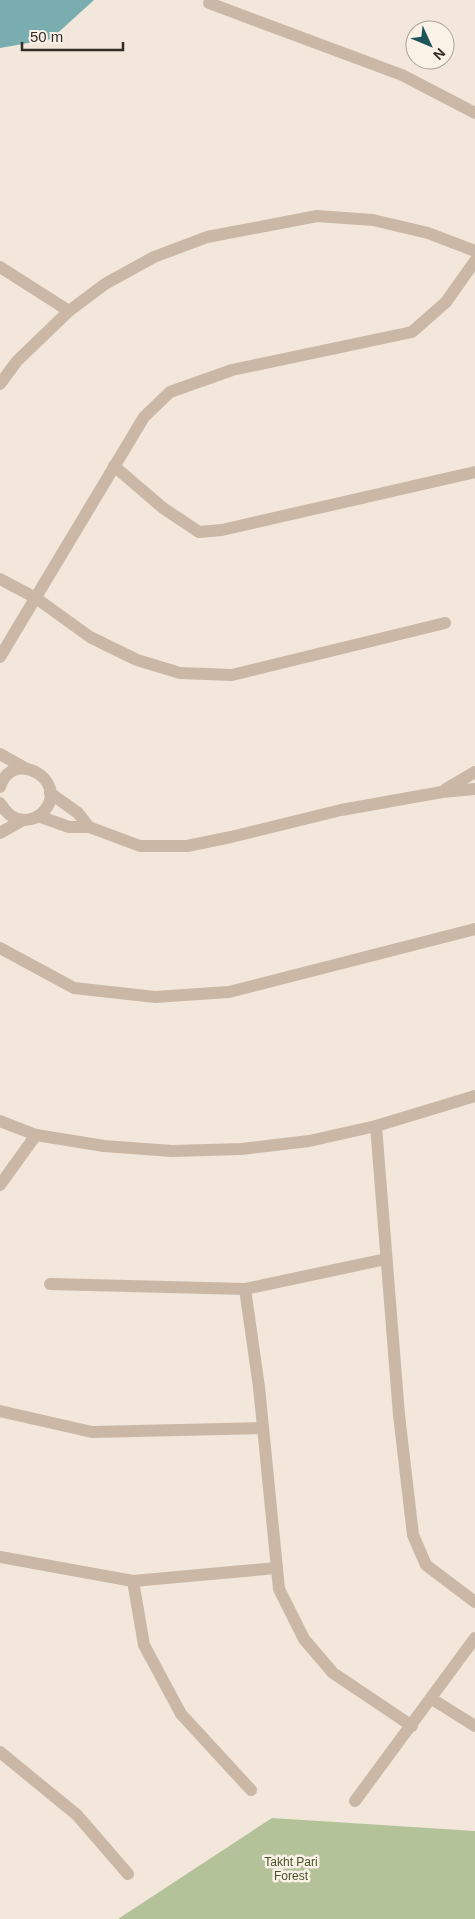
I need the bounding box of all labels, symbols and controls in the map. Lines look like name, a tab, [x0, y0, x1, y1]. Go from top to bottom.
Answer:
scale bar	[22, 20, 124, 52]
north arrow	[405, 20, 455, 70]
text: 50 m	[30, 28, 63, 45]
text: N	[430, 45, 449, 63]
park label: Takht Pari Forest	[264, 1855, 318, 1883]

